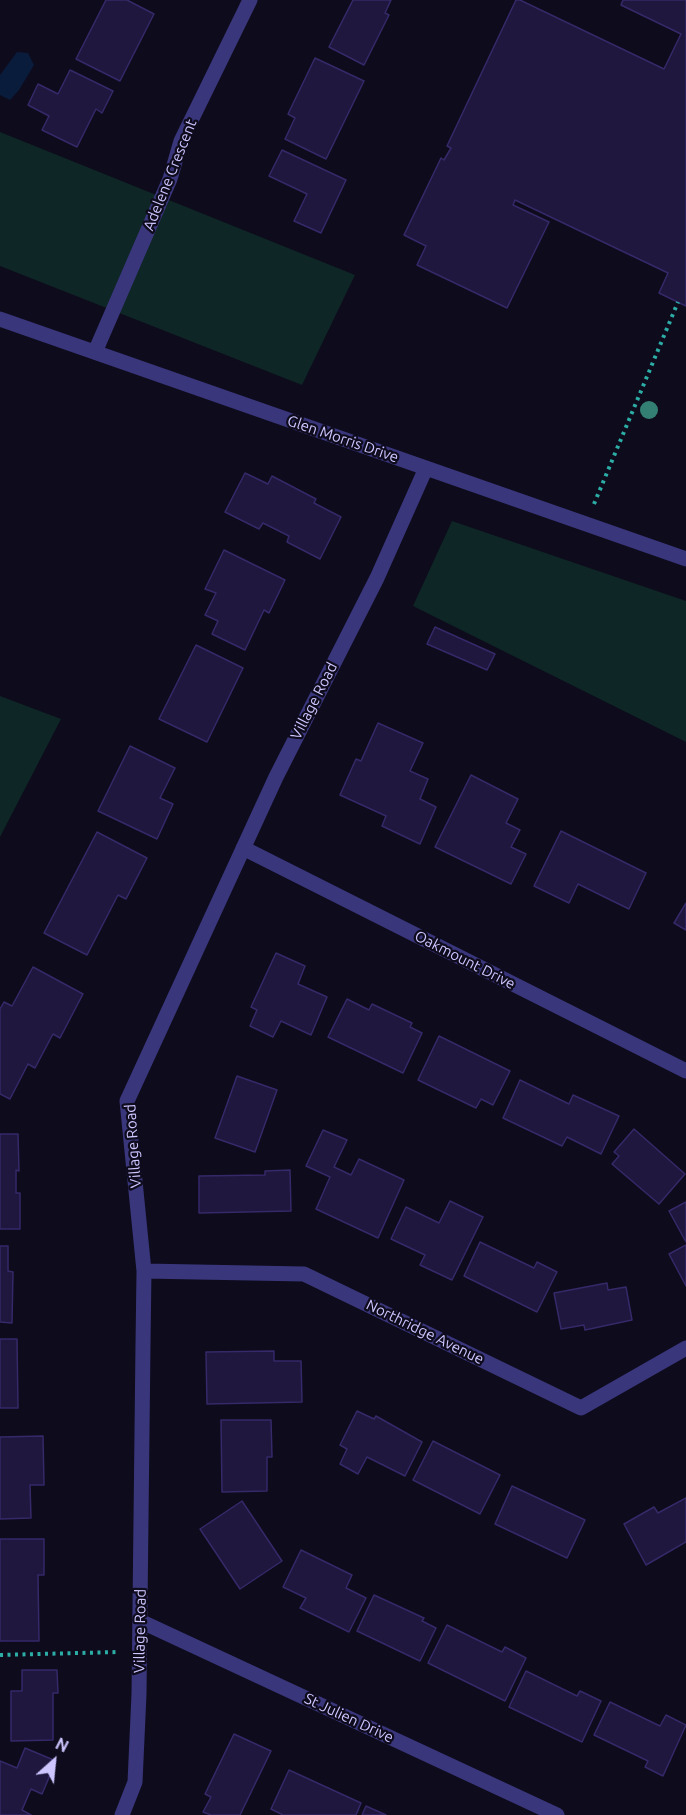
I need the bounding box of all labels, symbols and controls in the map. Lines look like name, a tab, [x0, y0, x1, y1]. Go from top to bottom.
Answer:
street label: Adelene Crescent	[139, 117, 201, 233]
street label: Glen Morris Drive	[285, 412, 401, 466]
street label: Village Road	[287, 659, 341, 743]
street label: Oakmount Drive	[412, 927, 518, 993]
street label: Village Road	[121, 1103, 145, 1189]
street label: Northridge Avenue	[363, 1296, 487, 1368]
street label: Village Road	[130, 1589, 150, 1673]
street label: St Julien Drive	[301, 1689, 397, 1747]
north arrow	[24, 1731, 84, 1791]
text: N	[53, 1734, 72, 1756]

